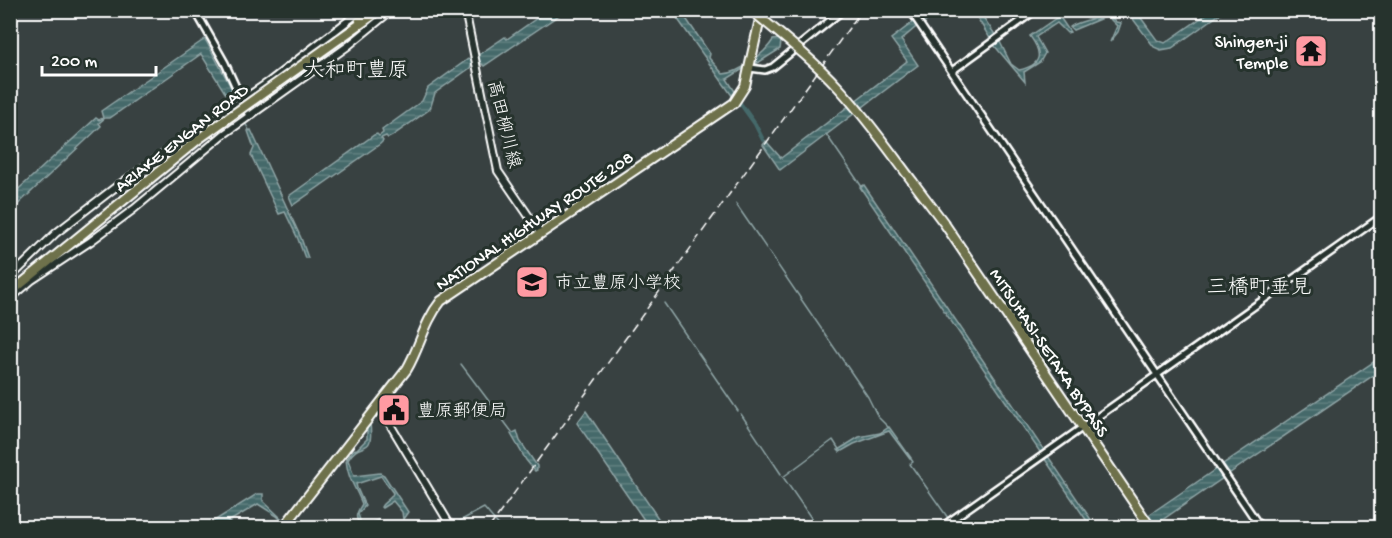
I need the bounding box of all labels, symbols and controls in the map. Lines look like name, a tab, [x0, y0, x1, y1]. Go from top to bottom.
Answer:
place label: Shingen-ji Temple	[1215, 33, 1289, 75]
temple icon: Shingen-ji Temple	[1293, 33, 1329, 69]
scale bar	[42, 39, 156, 77]
text: 200 m	[51, 52, 98, 73]
district label: 大和町豊原	[304, 59, 409, 85]
street label: 高田柳川線	[481, 78, 525, 171]
street label: ARIAKE ENGAN ROAD	[111, 80, 254, 198]
street label: NATIONAL HIGHWAY ROUTE 208	[432, 148, 639, 296]
school or university icon: 市立豊原小学校	[514, 264, 550, 300]
street label: MITSUHASI-SETAKA BYPASS	[984, 265, 1112, 442]
place label: 市立豊原小学校	[555, 273, 681, 295]
district label: 三橋町垂見	[1207, 276, 1312, 302]
public building icon: 豊原郵便局	[376, 392, 412, 428]
place label: 豊原郵便局	[417, 401, 507, 423]

